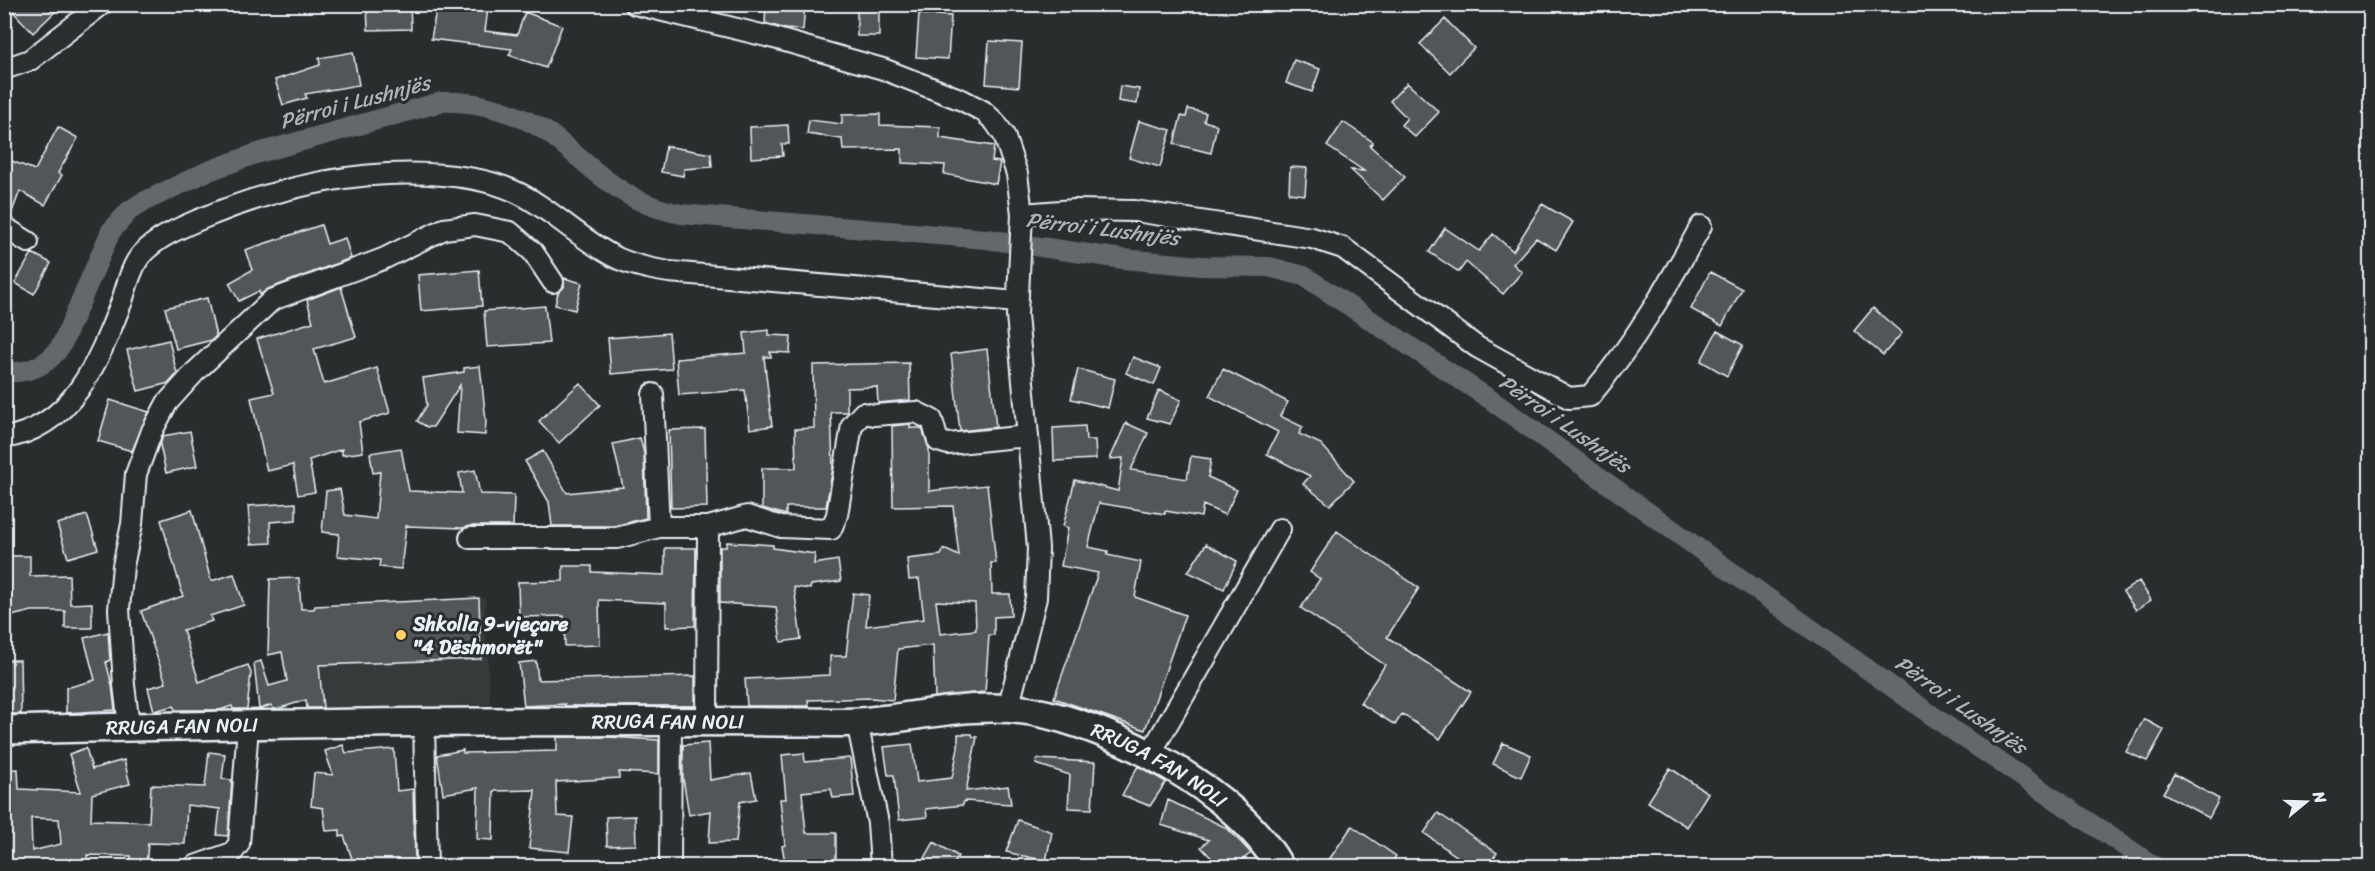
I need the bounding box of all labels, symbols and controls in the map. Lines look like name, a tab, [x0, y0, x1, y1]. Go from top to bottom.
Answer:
water label: Përroi i Lushnjës	[276, 63, 437, 140]
water label: Përroi i Lushnjës	[1024, 201, 1184, 258]
water label: Përroi i Lushnjës	[1491, 364, 1641, 485]
place label: Shkolla 9-vjeçare "4 Dëshmorët"	[412, 607, 569, 665]
marker: Shkolla 9-vjeçare "4 Dëshmorët"	[394, 628, 408, 642]
water label: Përroi i Lushnjës	[1887, 645, 2037, 766]
street label: RRUGA FAN NOLI	[592, 704, 744, 739]
street label: RRUGA FAN NOLI	[105, 707, 258, 745]
street label: RRUGA FAN NOLI	[1086, 712, 1235, 817]
north arrow	[2276, 772, 2336, 832]
text: N	[2304, 786, 2336, 808]

